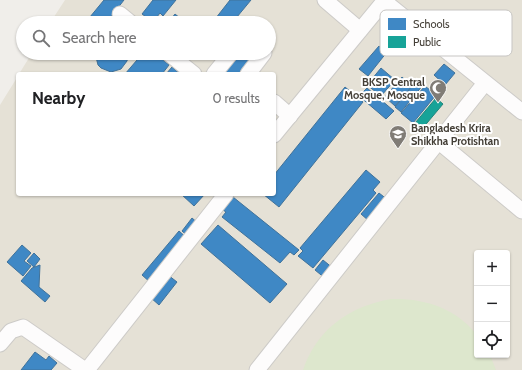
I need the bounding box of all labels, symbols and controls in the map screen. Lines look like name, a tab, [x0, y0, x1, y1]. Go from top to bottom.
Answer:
legend	[380, 10, 512, 56]
search box	[16, 16, 276, 60]
text: Schools	[413, 17, 450, 31]
icon: search	[30, 27, 52, 49]
text: Search here	[62, 29, 137, 47]
text: Public	[413, 35, 441, 49]
place label: BKSP Central Mosque, Mosque	[344, 75, 425, 102]
mosque icon: BKSP Central Mosque, Mosque	[428, 78, 448, 103]
text: Nearby	[32, 88, 85, 108]
text: 0 results	[212, 90, 260, 106]
place label: Bangladesh Krira Shikkha Protishtan	[411, 121, 499, 148]
school or university icon: Bangladesh Krira Shikkha Protishtan	[388, 124, 408, 149]
map controls	[474, 250, 510, 358]
button: +	[474, 250, 510, 286]
button: −	[474, 286, 510, 322]
button: locate	[474, 322, 510, 358]

